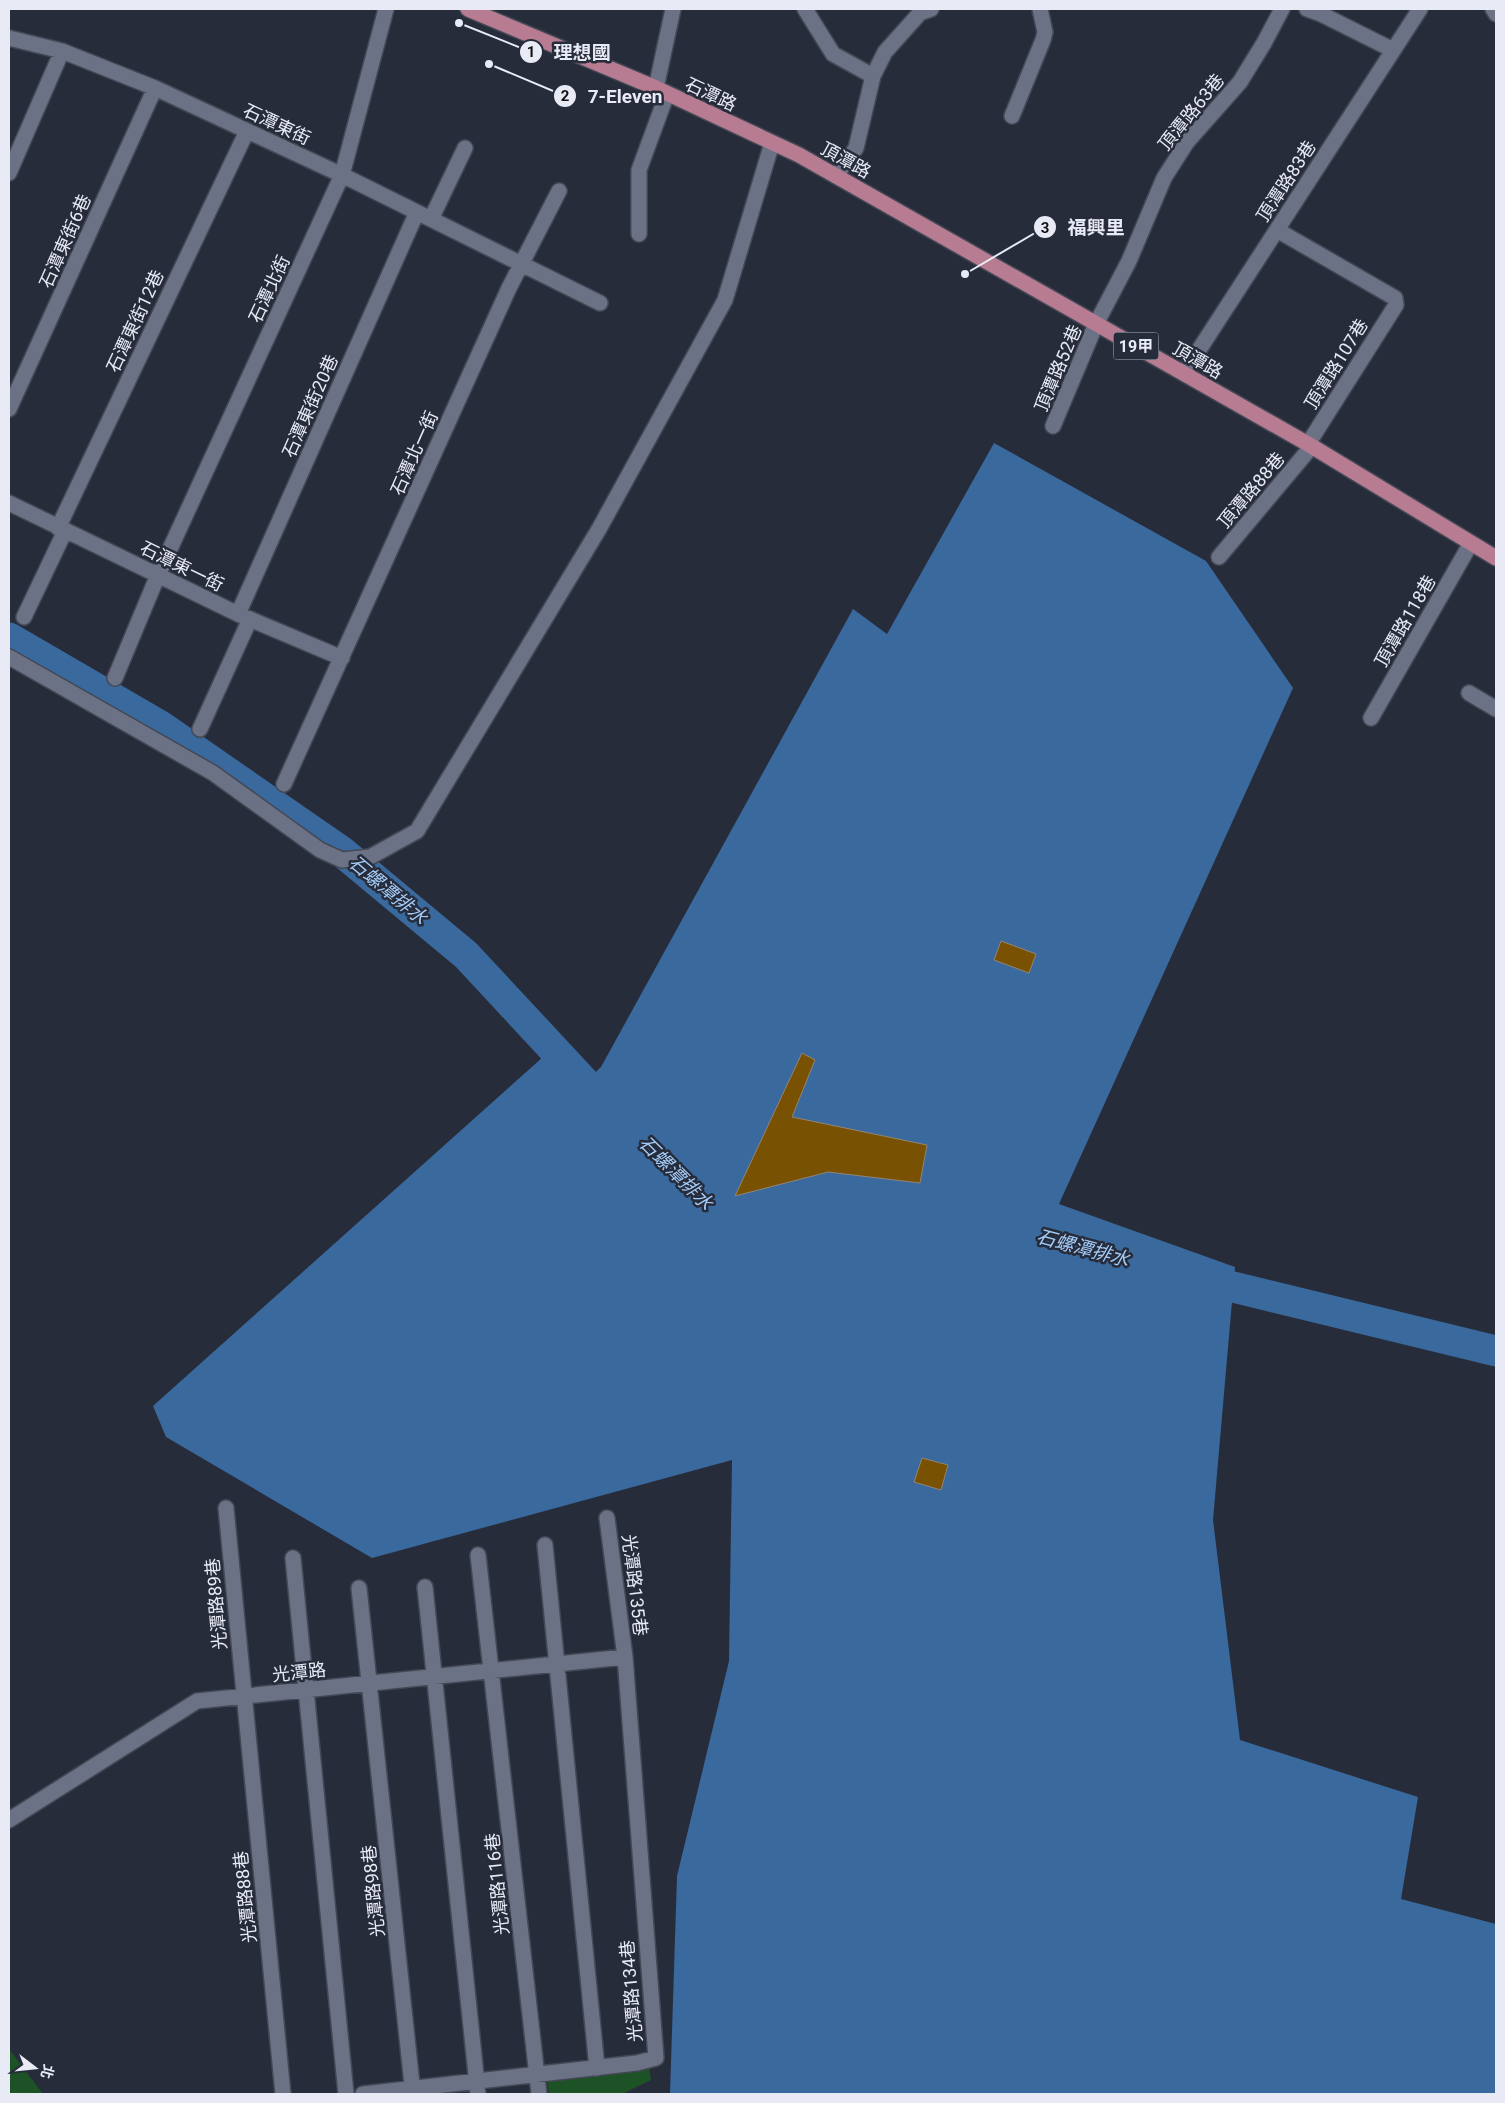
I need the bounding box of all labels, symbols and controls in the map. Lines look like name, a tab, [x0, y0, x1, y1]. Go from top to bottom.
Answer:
callout: 理想國	[519, 35, 621, 69]
text: 理想國	[553, 41, 611, 64]
text: 1	[527, 43, 535, 61]
street label: 頂潭路63巷	[1154, 70, 1228, 154]
street label: 石潭路	[682, 73, 740, 115]
callout: 7-Eleven	[553, 79, 672, 113]
text: 7-Eleven	[588, 85, 662, 108]
text: 2	[561, 87, 570, 105]
street label: 石潭東街	[240, 99, 314, 149]
street label: 頂潭路83巷	[1252, 137, 1320, 225]
street label: 頂潭路	[817, 138, 875, 182]
street label: 石潭東街6巷	[35, 191, 95, 291]
callout: 福興里	[1033, 210, 1135, 244]
text: 福興里	[1067, 216, 1125, 239]
text: 3	[1041, 219, 1049, 237]
street label: 石潭北街	[244, 252, 294, 326]
street label: 石潭東街12巷	[102, 267, 168, 375]
street label: 頂潭路107巷	[1300, 315, 1372, 413]
street label: 頂潭路52巷	[1030, 321, 1086, 415]
road number: 19甲	[1114, 332, 1158, 360]
street label: 頂潭路	[1169, 337, 1227, 383]
street label: 石潭東街20巷	[278, 351, 342, 461]
street label: 石潭北一街	[386, 408, 442, 498]
street label: 頂潭路88巷	[1213, 448, 1289, 532]
street label: 石潭東一街	[137, 537, 227, 595]
street label: 頂潭路118巷	[1370, 571, 1440, 671]
water label: 石螺潭排水	[344, 851, 433, 930]
water label: 石螺潭排水	[634, 1131, 718, 1215]
water label: 石螺潭排水	[1034, 1225, 1133, 1272]
street label: 光潭路135巷	[618, 1533, 652, 1637]
street label: 光潭路89巷	[202, 1557, 230, 1651]
street label: 光潭路	[271, 1659, 327, 1685]
street label: 光潭路116巷	[481, 1832, 513, 1936]
street label: 光潭路98巷	[358, 1844, 388, 1938]
street label: 光潭路88巷	[230, 1850, 260, 1944]
street label: 光潭路134巷	[616, 1939, 646, 2043]
north arrow	[10, 2043, 60, 2093]
text: 北	[38, 2063, 57, 2081]

